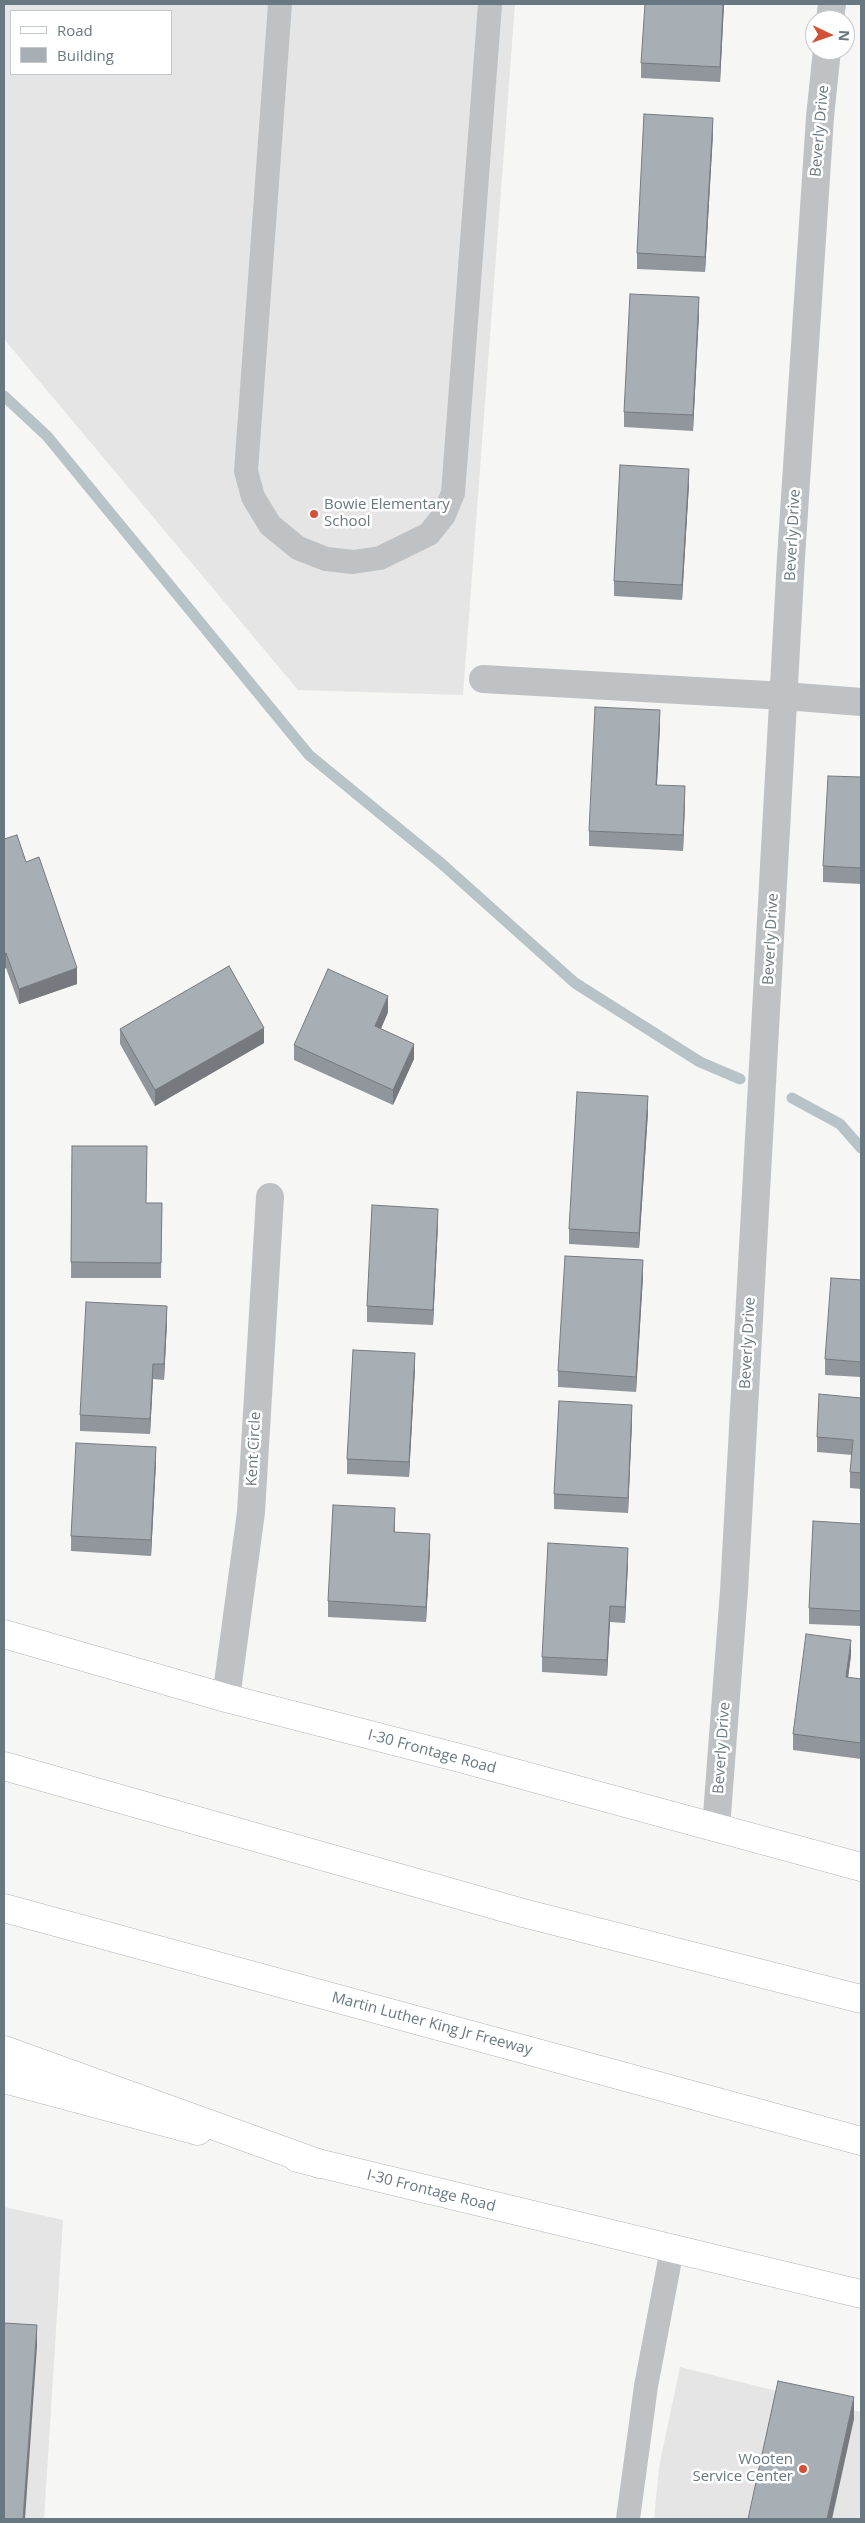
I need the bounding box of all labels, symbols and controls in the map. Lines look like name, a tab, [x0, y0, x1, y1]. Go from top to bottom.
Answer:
legend	[10, 10, 172, 75]
north arrow	[805, 10, 855, 60]
text: Road	[57, 20, 93, 40]
text: N	[835, 30, 854, 42]
text: Building	[57, 45, 114, 65]
street label: Beverly Drive	[807, 84, 833, 178]
street label: Beverly Drive	[782, 489, 804, 581]
place label: Bowie Elementary School	[324, 496, 450, 531]
marker: Bowie Elementary School	[308, 508, 320, 520]
street label: Beverly Drive	[760, 893, 782, 985]
street label: Beverly Drive	[737, 1297, 759, 1389]
street label: Kent Circle	[243, 1411, 265, 1487]
street label: Beverly Drive	[710, 1701, 734, 1795]
street label: I-30 Frontage Road	[366, 1726, 498, 1778]
street label: Martin Luther King Jr Freeway	[330, 1989, 534, 2059]
street label: I-30 Frontage Road	[365, 2166, 497, 2216]
place label: Wooten Service Center	[692, 2451, 793, 2486]
marker: Wooten Service Center	[797, 2463, 809, 2475]

